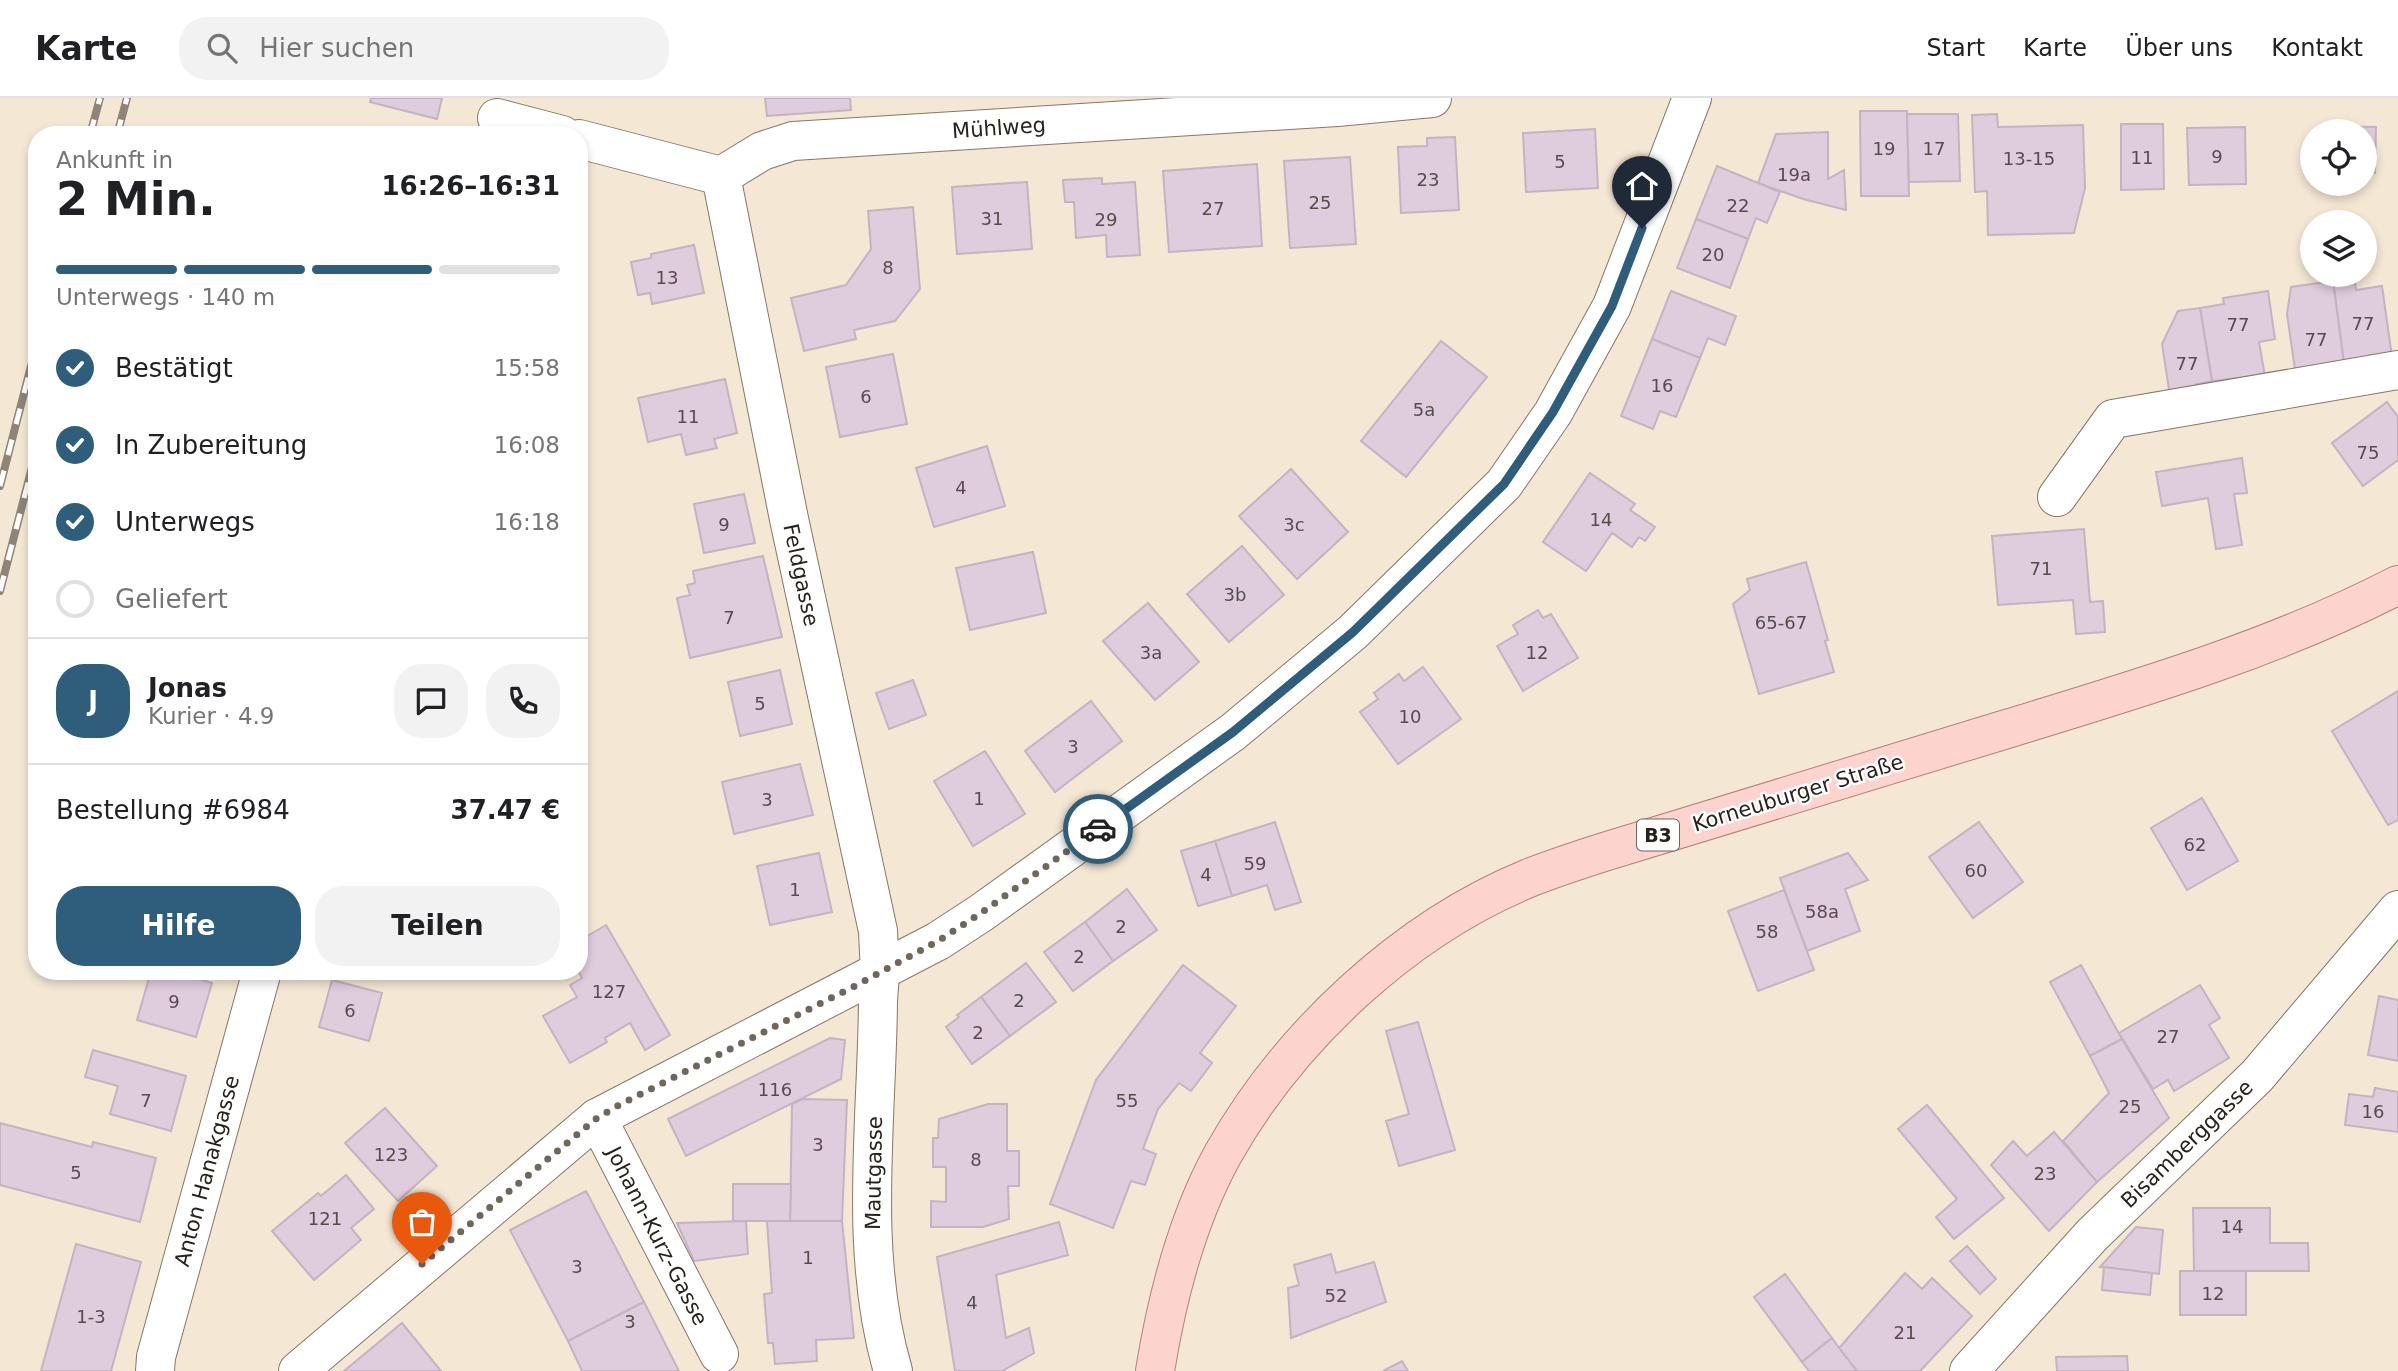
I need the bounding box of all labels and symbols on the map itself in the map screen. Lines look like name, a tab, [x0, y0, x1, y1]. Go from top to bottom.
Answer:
street label: Mühlweg	[951, 113, 1047, 143]
house number: 19	[1873, 138, 1895, 159]
house number: 17	[1923, 138, 1945, 159]
house number: 9	[2211, 146, 2223, 167]
house number: 11	[2131, 147, 2153, 168]
house number: 13-15	[2003, 148, 2055, 169]
house number: 5	[1554, 151, 1566, 172]
pin	[1612, 156, 1672, 228]
house number: 19a	[1777, 164, 1811, 185]
house number: 23	[1417, 169, 1439, 190]
house number: 25	[1309, 192, 1331, 213]
house number: 22	[1727, 195, 1749, 216]
house number: 27	[1202, 198, 1224, 219]
house number: 31	[981, 208, 1003, 229]
house number: 29	[1095, 209, 1117, 230]
house number: 20	[1702, 244, 1724, 265]
house number: 8	[882, 257, 894, 278]
house number: 13	[656, 267, 678, 288]
house number: 77	[2352, 313, 2374, 334]
house number: 77	[2227, 314, 2249, 335]
house number: 77	[2305, 329, 2327, 350]
house number: 77	[2176, 353, 2198, 374]
house number: 16	[1651, 375, 1673, 396]
house number: 6	[860, 386, 872, 407]
house number: 5a	[1413, 399, 1435, 420]
house number: 11	[677, 406, 699, 427]
house number: 75	[2357, 442, 2379, 463]
house number: 4	[955, 477, 967, 498]
house number: 14	[1590, 509, 1612, 530]
house number: 9	[718, 514, 730, 535]
house number: 3c	[1283, 514, 1305, 535]
street label: Feldgasse	[778, 522, 824, 628]
house number: 71	[2030, 558, 2052, 579]
house number: 3b	[1224, 584, 1246, 605]
house number: 7	[723, 607, 735, 628]
house number: 65-67	[1755, 612, 1807, 633]
house number: 3a	[1140, 642, 1162, 663]
house number: 12	[1526, 642, 1548, 663]
house number: 5	[754, 693, 766, 714]
house number: 10	[1399, 706, 1421, 727]
house number: 3	[1067, 736, 1079, 757]
street label: Korneuburger Straße	[1690, 750, 1906, 836]
house number: 1	[973, 788, 985, 809]
house number: 3	[761, 789, 773, 810]
courier	[1063, 794, 1133, 864]
road number: B3	[1637, 820, 1679, 850]
house number: 62	[2184, 834, 2206, 855]
house number: 59	[1244, 853, 1266, 874]
house number: 60	[1965, 860, 1987, 881]
house number: 4	[1200, 864, 1212, 885]
house number: 1	[789, 879, 801, 900]
house number: 58a	[1805, 901, 1839, 922]
house number: 2	[1115, 916, 1127, 937]
house number: 58	[1756, 921, 1778, 942]
house number: 2	[1073, 946, 1085, 967]
house number: 127	[592, 981, 626, 1002]
house number: 2	[1013, 990, 1025, 1011]
house number: 9	[168, 991, 180, 1012]
house number: 6	[344, 1000, 356, 1021]
house number: 2	[972, 1022, 984, 1043]
house number: 27	[2157, 1026, 2179, 1047]
street label: Anton Hanakgasse	[170, 1073, 244, 1269]
street label: Bisamberggasse	[2116, 1075, 2258, 1213]
house number: 116	[758, 1079, 792, 1100]
house number: 7	[140, 1090, 152, 1111]
house number: 55	[1116, 1090, 1138, 1111]
house number: 25	[2119, 1096, 2141, 1117]
house number: 16	[2362, 1101, 2384, 1122]
street label: Mautgasse	[861, 1116, 887, 1230]
house number: 3	[812, 1134, 824, 1155]
street label: Johann-Kurz-Gasse	[601, 1141, 713, 1329]
house number: 123	[374, 1144, 408, 1165]
house number: 8	[970, 1149, 982, 1170]
house number: 5	[70, 1162, 82, 1183]
house number: 23	[2034, 1163, 2056, 1184]
pin	[392, 1192, 452, 1264]
house number: 121	[308, 1208, 342, 1229]
house number: 14	[2221, 1216, 2243, 1237]
house number: 1	[802, 1247, 814, 1268]
house number: 3	[571, 1256, 583, 1277]
house number: 12	[2202, 1283, 2224, 1304]
house number: 52	[1325, 1285, 1347, 1306]
house number: 4	[966, 1292, 978, 1313]
house number: 1-3	[76, 1306, 106, 1327]
house number: 3	[624, 1311, 636, 1332]
house number: 21	[1894, 1322, 1916, 1343]

